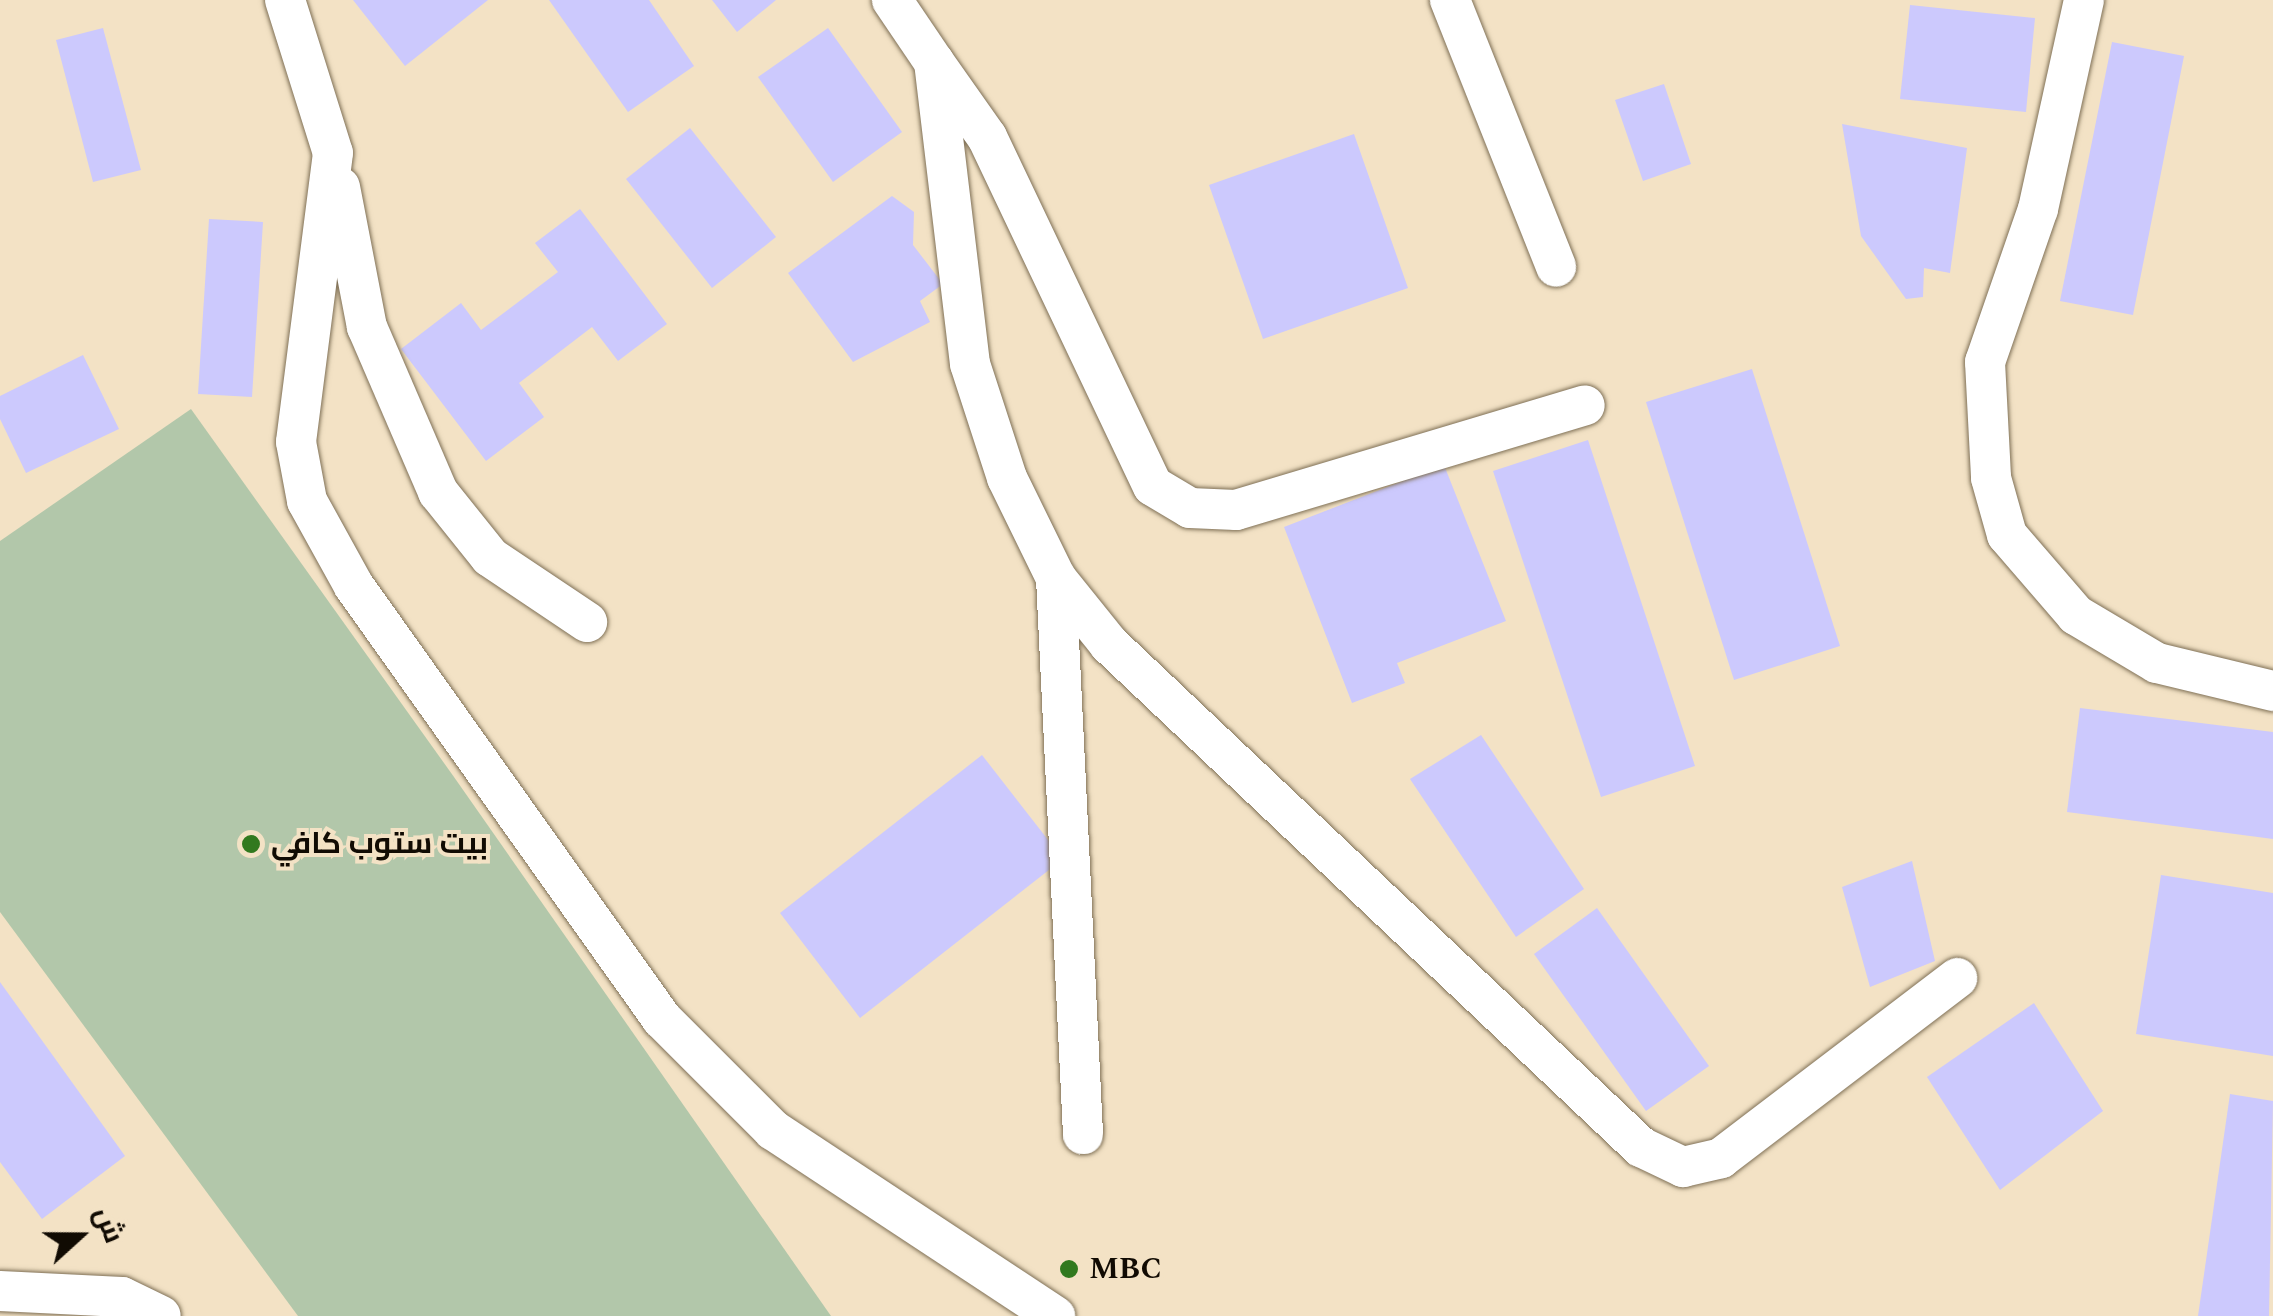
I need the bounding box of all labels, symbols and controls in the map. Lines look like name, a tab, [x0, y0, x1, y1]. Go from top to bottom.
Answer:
place label: بيت ستوب كافي	[271, 826, 488, 862]
marker: بيت ستوب كافي	[240, 833, 262, 855]
north arrow	[30, 1186, 130, 1286]
text: ش	[82, 1201, 135, 1250]
place label: MBC	[1089, 1251, 1162, 1287]
marker: MBC	[1058, 1258, 1080, 1280]

